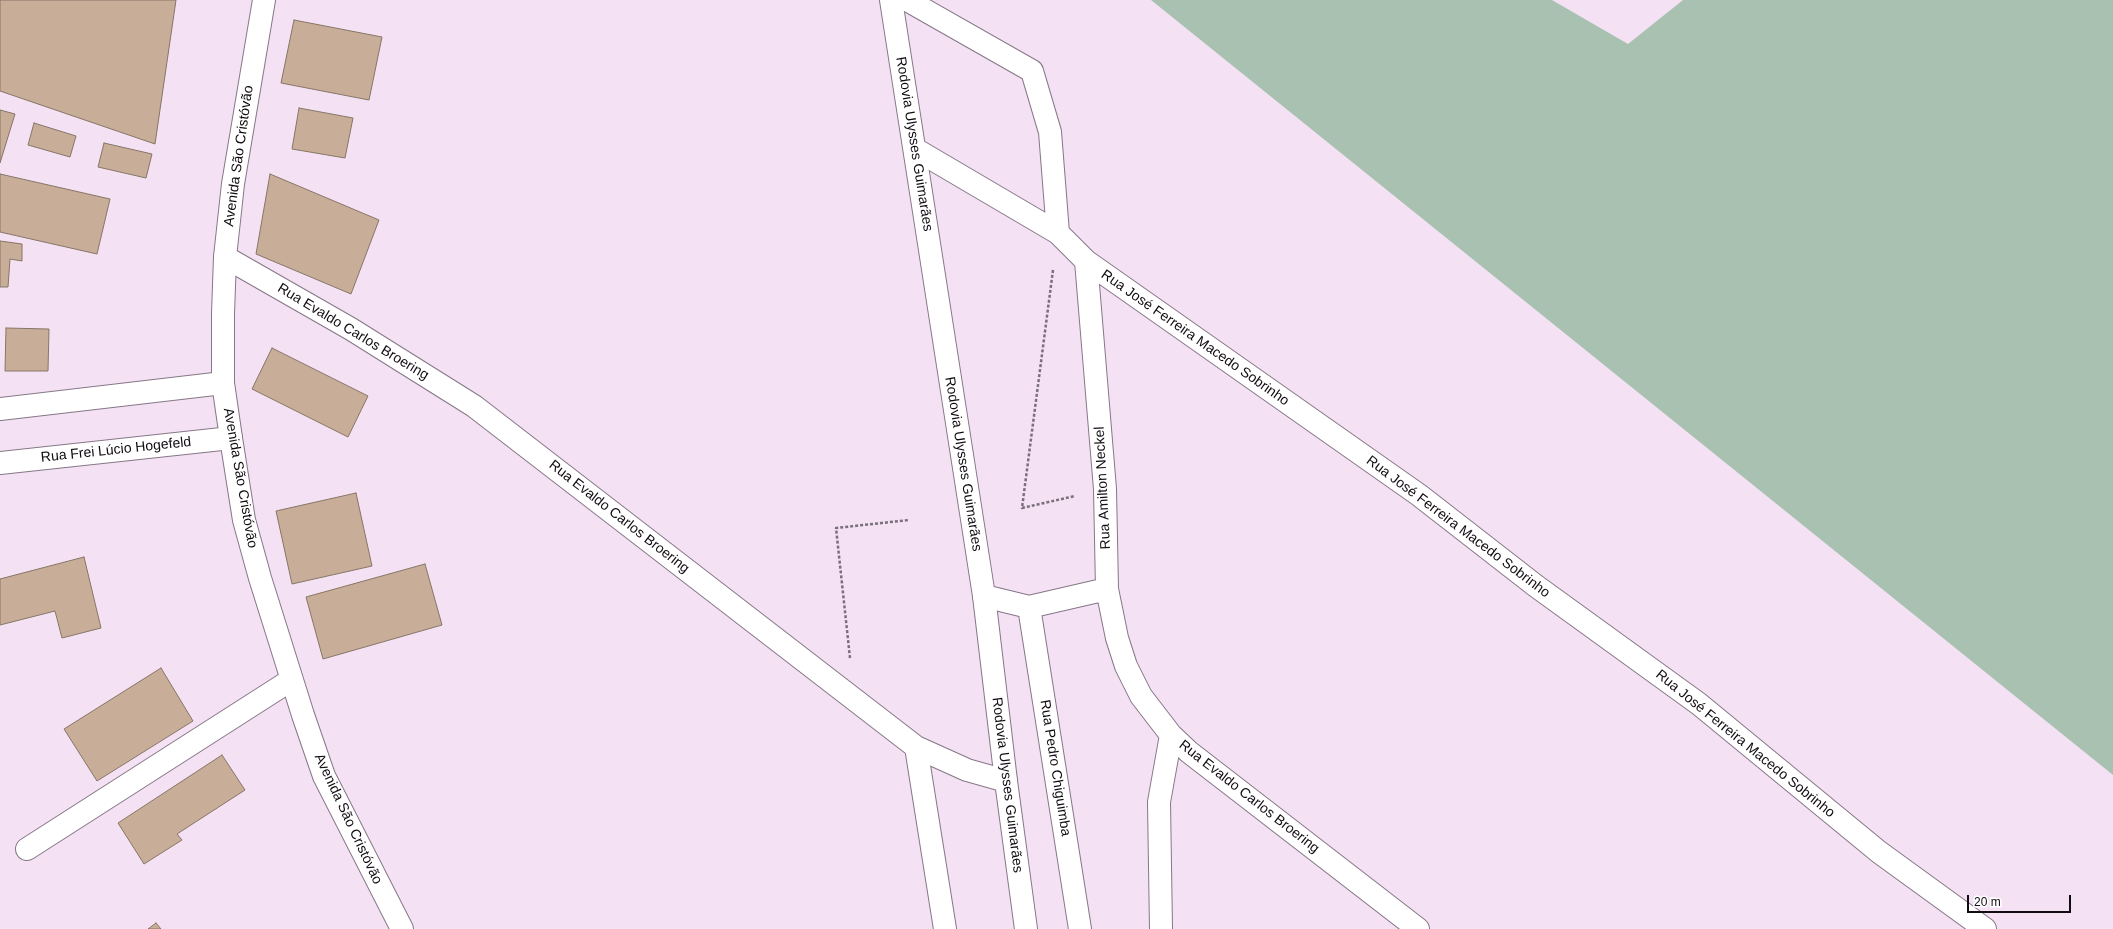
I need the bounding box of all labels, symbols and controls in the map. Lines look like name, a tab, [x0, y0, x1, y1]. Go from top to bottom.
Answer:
street label: Rodovia Ulysses Guimarães	[892, 55, 936, 233]
street label: Avenida São Cristóvão	[221, 84, 257, 228]
street label: Rua José Ferreira Macedo Sobrinho	[1098, 266, 1292, 410]
street label: Rua Evaldo Carlos Broering	[274, 280, 432, 384]
street label: Rodovia Ulysses Guimarães	[941, 375, 985, 553]
street label: Avenida São Cristóvão	[219, 407, 261, 549]
street label: Rua Amilton Neckel	[1091, 426, 1115, 550]
street label: Rua Frei Lúcio Hogefeld	[40, 434, 192, 466]
street label: Rua José Ferreira Macedo Sobrinho	[1363, 452, 1553, 602]
street label: Rua Evaldo Carlos Broering	[545, 457, 693, 577]
street label: Rua José Ferreira Macedo Sobrinho	[1652, 666, 1838, 822]
street label: Rodovia Ulysses Guimarães	[988, 696, 1026, 874]
street label: Rua Pedro Chiguimba	[1036, 699, 1074, 837]
street label: Rua Evaldo Carlos Broering	[1175, 737, 1323, 857]
street label: Avenida São Cristóvão	[310, 751, 386, 887]
scale bar	[1969, 887, 2073, 913]
text: 20 m	[1974, 895, 2001, 909]

